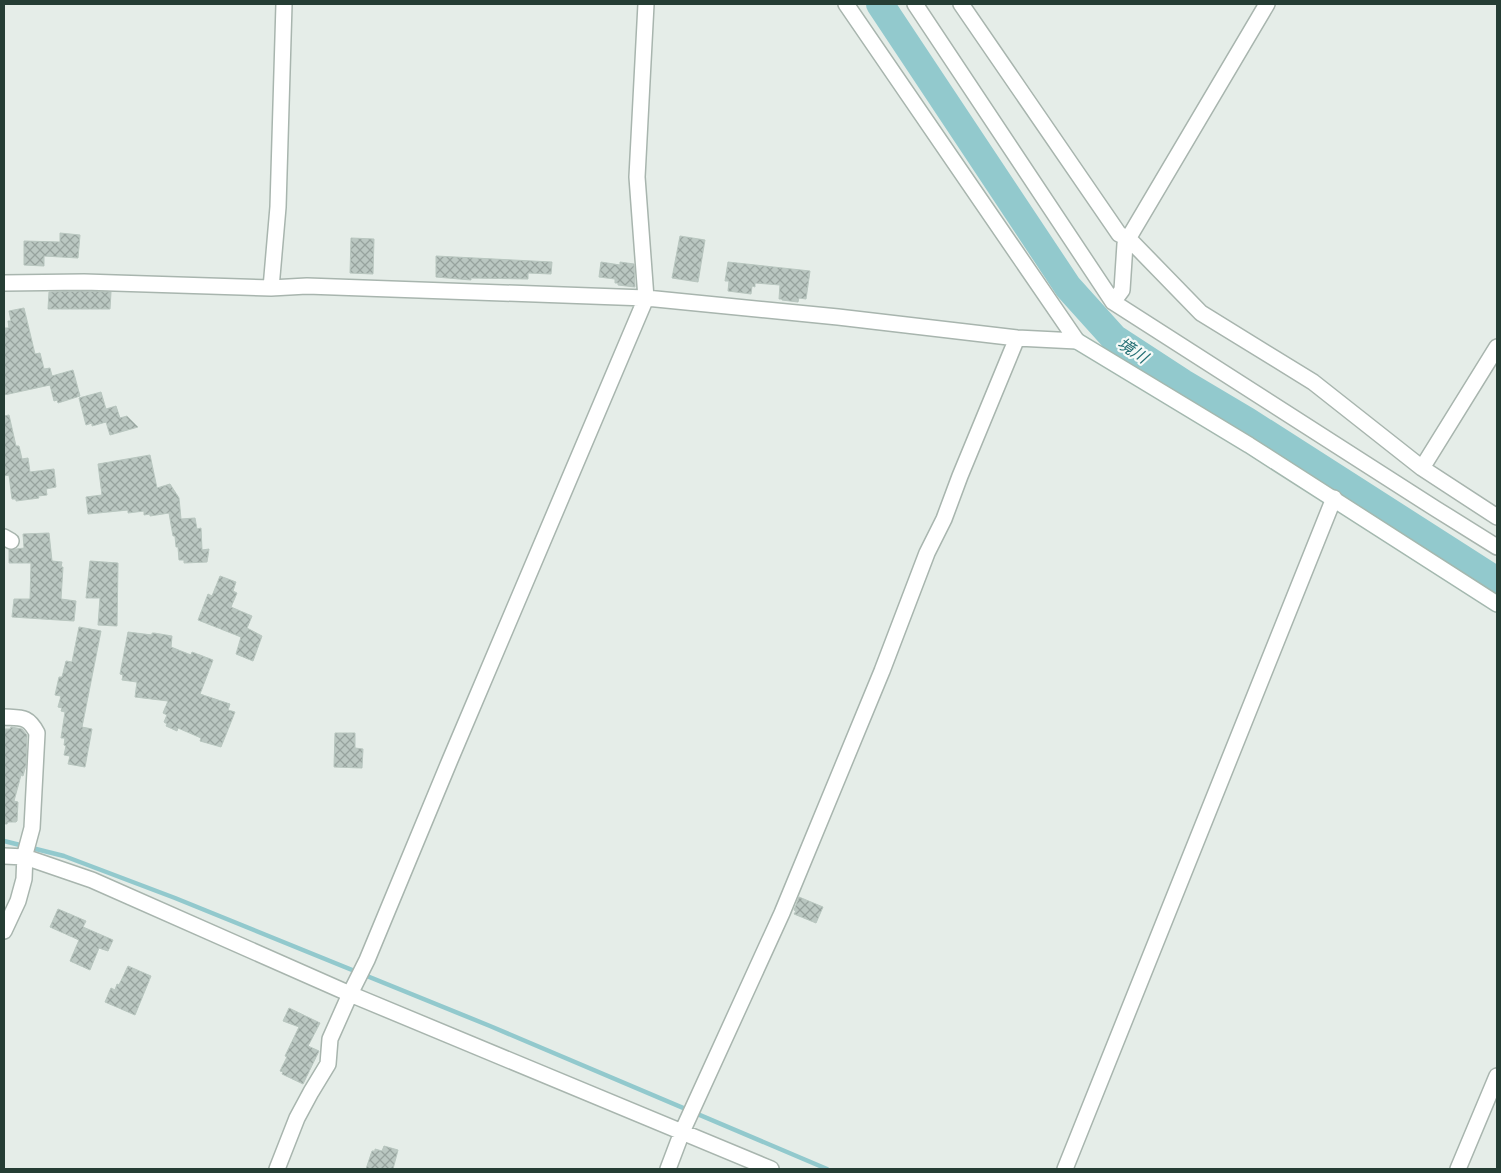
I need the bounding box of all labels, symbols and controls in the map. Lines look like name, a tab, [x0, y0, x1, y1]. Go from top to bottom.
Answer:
water label: 境川	[1114, 334, 1153, 369]

